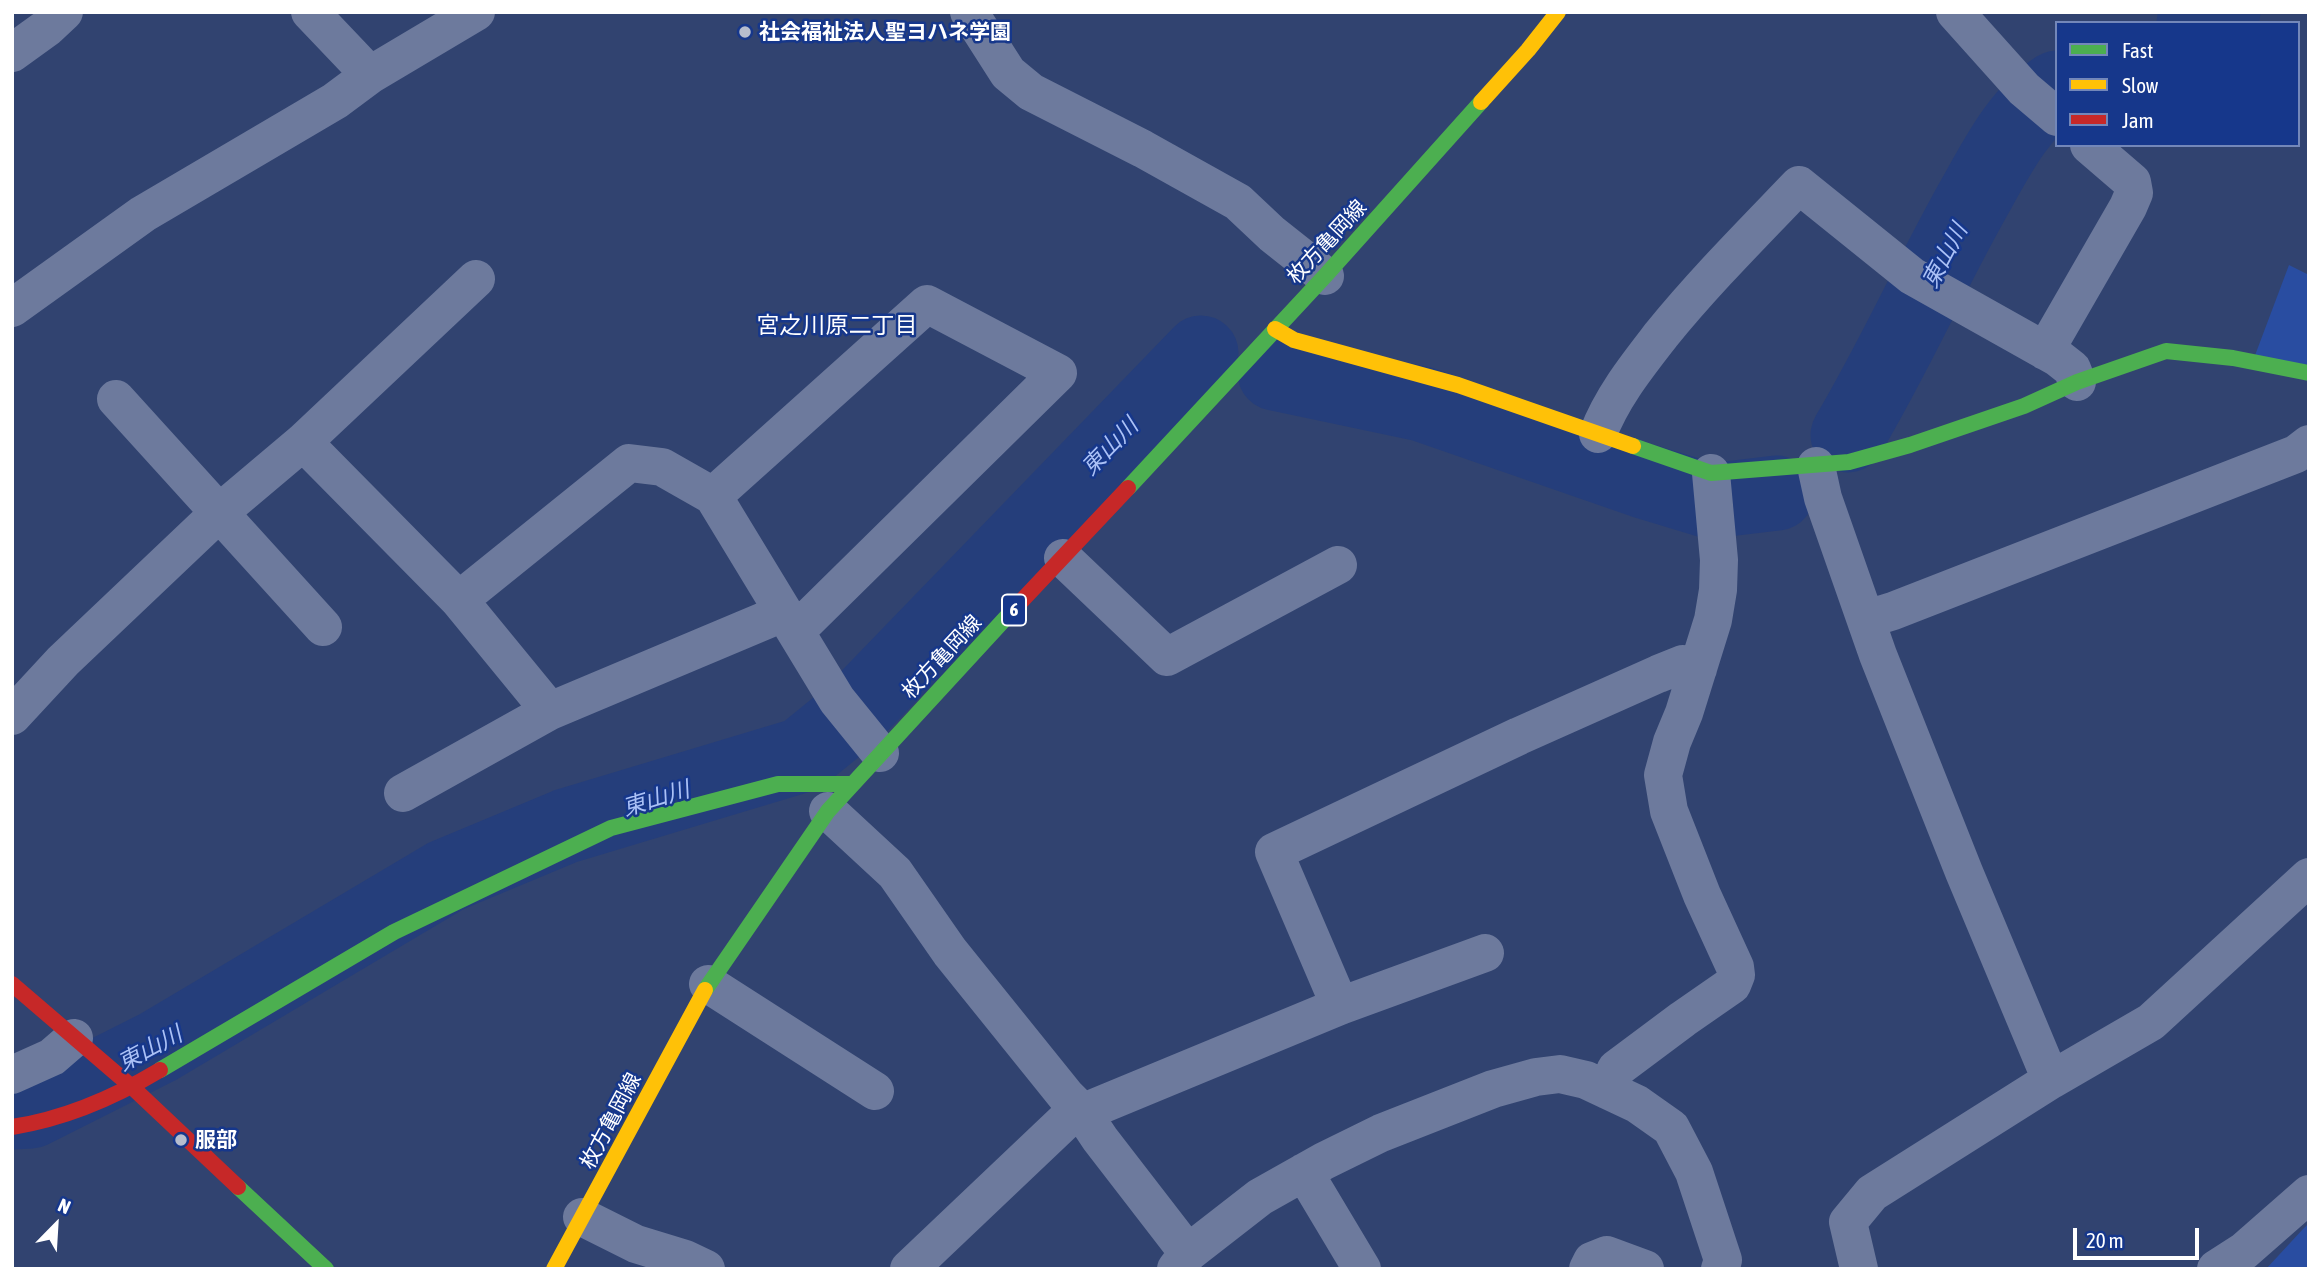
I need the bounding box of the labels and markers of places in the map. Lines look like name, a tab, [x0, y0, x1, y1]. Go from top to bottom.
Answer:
place label: 社会福祉法人聖ヨハネ学園	[759, 19, 1011, 45]
marker: 社会福祉法人聖ヨハネ学園	[737, 24, 753, 40]
place label: 服部	[195, 1127, 237, 1153]
marker: 服部	[173, 1132, 189, 1148]

